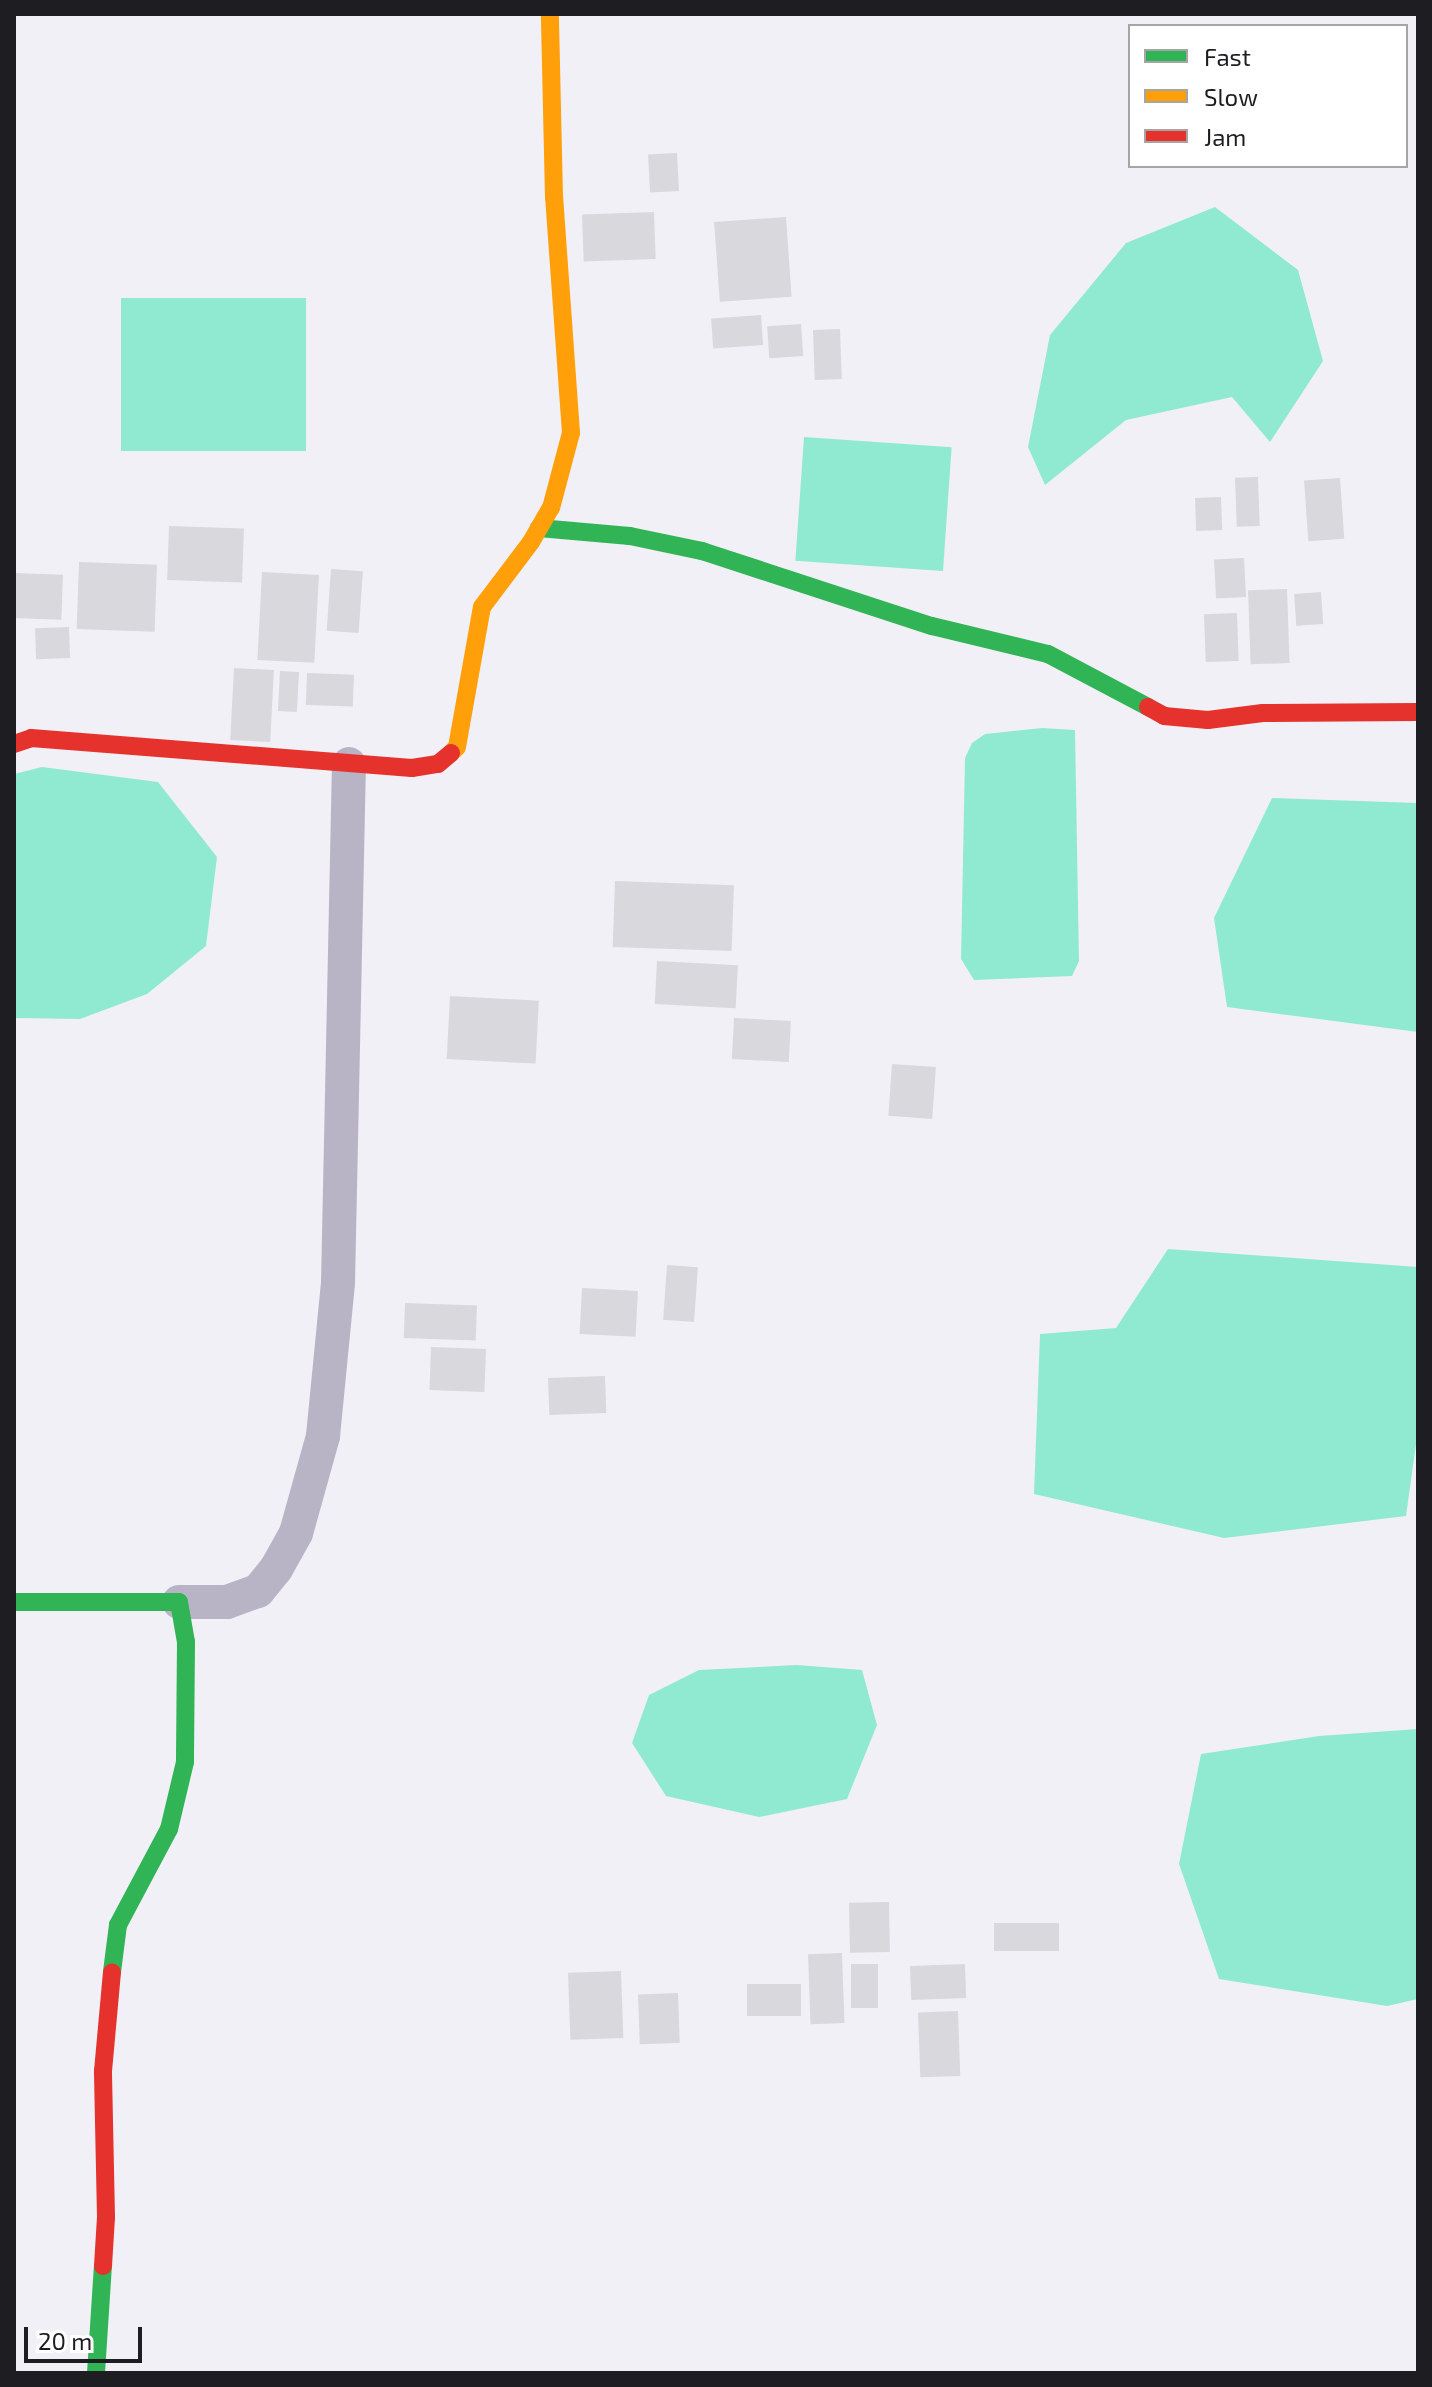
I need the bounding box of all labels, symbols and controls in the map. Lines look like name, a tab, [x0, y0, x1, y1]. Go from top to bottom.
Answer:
legend	[1128, 24, 1408, 168]
text: Fast	[1204, 42, 1251, 71]
text: Slow	[1204, 82, 1258, 111]
text: Jam	[1204, 122, 1246, 151]
scale bar	[28, 2311, 146, 2361]
text: 20 m	[38, 2326, 92, 2355]

